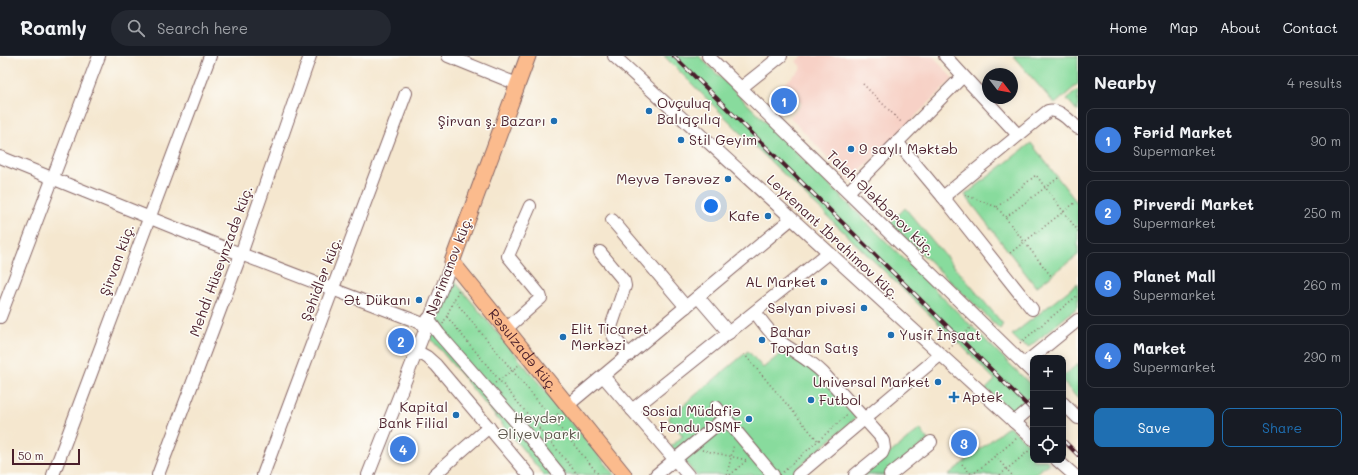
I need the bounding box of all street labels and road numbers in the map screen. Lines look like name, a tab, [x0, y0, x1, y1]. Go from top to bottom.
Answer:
street label: Taleh Ələkbərov küç.	[823, 146, 940, 260]
street label: Leytenant Ibrahimov küç.	[763, 170, 904, 303]
street label: Mehdi Hüseynzadə küç.	[184, 183, 257, 339]
street label: Nərimanov küç.	[421, 213, 476, 319]
street label: Şirvan küç.	[95, 221, 138, 298]
street label: Şəhidlər küç.	[296, 234, 345, 324]
street label: Rəsulzadə küç.	[484, 304, 563, 395]

